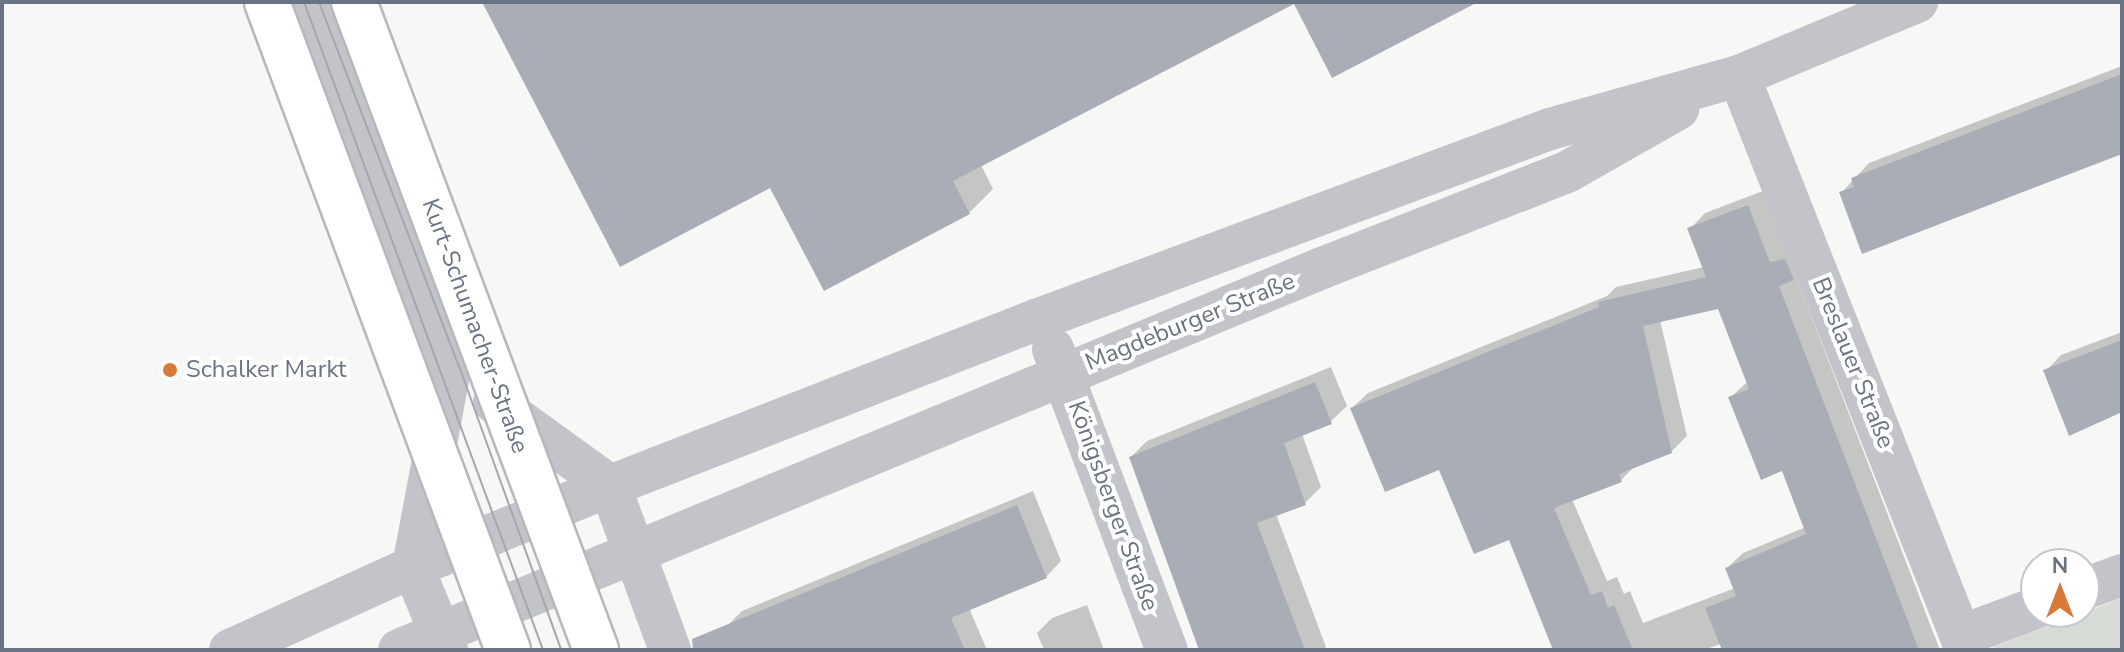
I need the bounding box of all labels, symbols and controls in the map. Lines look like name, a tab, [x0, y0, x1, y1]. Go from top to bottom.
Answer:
street label: Kurt-Schumacher-Straße	[416, 195, 534, 457]
street label: Magdeburger Straße	[1081, 267, 1299, 377]
street label: Breslauer Straße	[1806, 273, 1900, 453]
place label: Schalker Markt	[186, 356, 346, 384]
marker: Schalker Markt	[161, 361, 179, 379]
street label: Königsberger Straße	[1062, 397, 1164, 615]
north arrow	[2020, 548, 2100, 628]
text: N	[2052, 551, 2068, 581]

